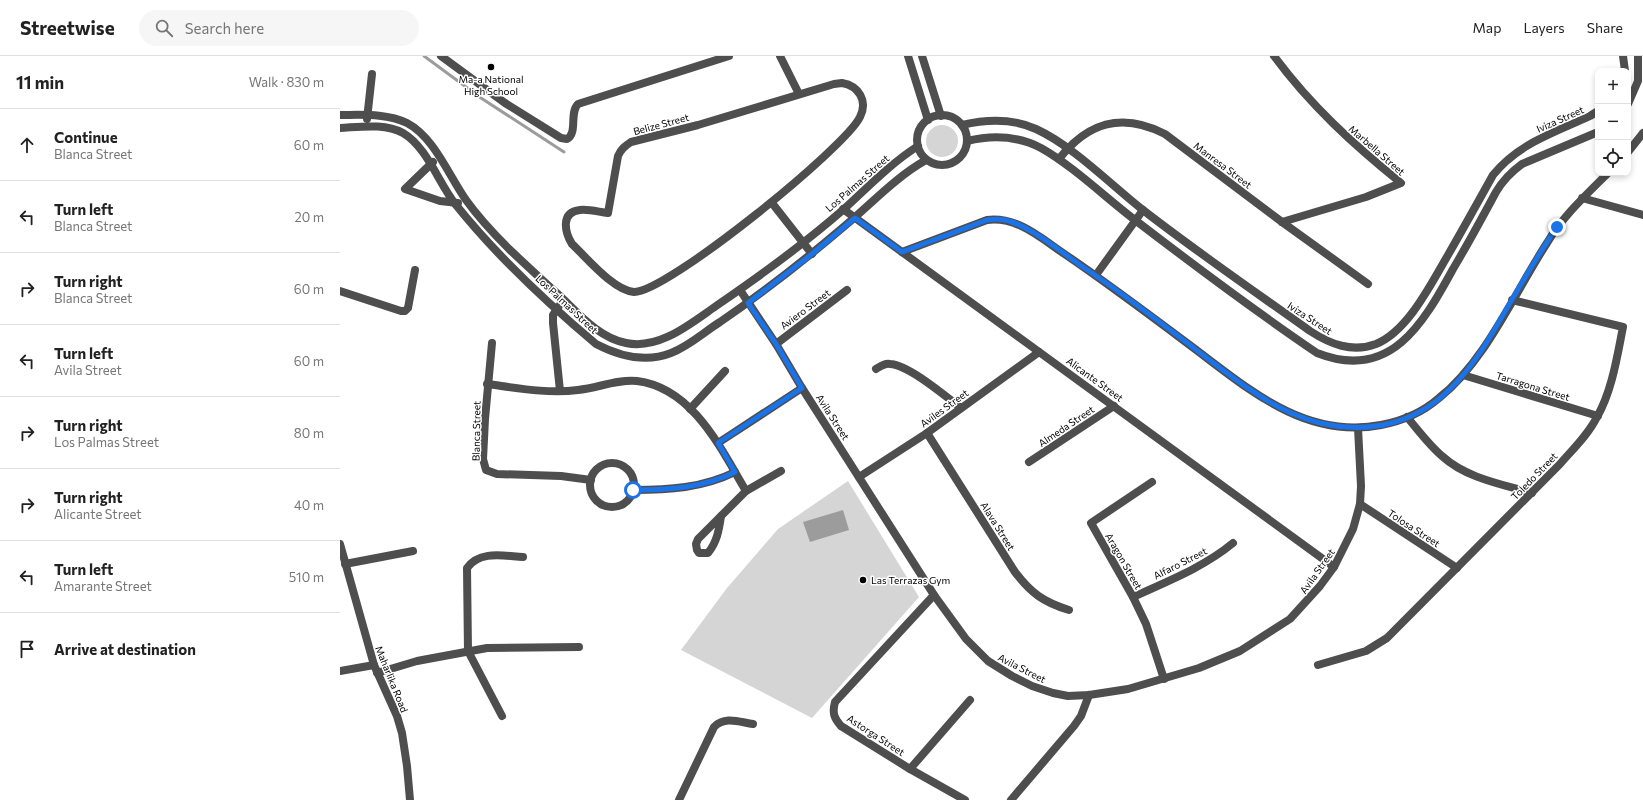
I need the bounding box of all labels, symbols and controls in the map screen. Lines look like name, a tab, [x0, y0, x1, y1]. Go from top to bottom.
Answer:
search box	[139, 10, 419, 46]
text: Streetwise	[20, 16, 115, 39]
icon: search	[153, 17, 175, 39]
text: Search here	[185, 19, 264, 37]
text: Map	[1473, 19, 1501, 36]
text: Layers	[1523, 19, 1565, 36]
text: Share	[1587, 19, 1623, 36]
marker: Ma-a National High School	[486, 62, 496, 72]
map controls	[1595, 68, 1631, 176]
button: +	[1595, 68, 1631, 104]
text: 11 min	[16, 72, 64, 93]
place label: Ma-a National High School	[459, 73, 524, 97]
text: Walk · 830 m	[249, 74, 324, 90]
street label: Iviza Street	[1534, 103, 1586, 135]
button: −	[1595, 104, 1631, 140]
street label: Belize Street	[632, 111, 690, 137]
street label: Marbella Street	[1347, 122, 1407, 178]
text: Continue	[54, 128, 118, 146]
icon: ahead	[16, 134, 38, 156]
text: 60 m	[294, 137, 324, 153]
street label: Manresa Street	[1192, 139, 1254, 191]
button: locate	[1595, 140, 1631, 176]
text: Blanca Street	[54, 146, 132, 162]
street label: Los Palmas Street	[823, 152, 891, 214]
text: Turn left	[54, 200, 113, 218]
icon: left	[16, 206, 38, 228]
text: 20 m	[295, 209, 324, 225]
text: Blanca Street	[54, 218, 132, 234]
route end	[1548, 218, 1566, 236]
text: Turn right	[54, 272, 123, 290]
street label: Los Palmas Street	[533, 272, 601, 336]
icon: right	[16, 278, 38, 300]
text: 60 m	[294, 281, 324, 297]
street label: Aviero Street	[778, 286, 832, 332]
text: Blanca Street	[54, 290, 132, 306]
street label: Iviza Street	[1285, 299, 1335, 337]
text: Turn left	[54, 344, 113, 362]
icon: left	[16, 350, 38, 372]
text: 60 m	[294, 353, 324, 369]
street label: Alicante Street	[1064, 354, 1126, 404]
text: Avila Street	[54, 362, 122, 378]
street label: Tarragona Street	[1495, 369, 1571, 403]
street label: Aviles Street	[918, 386, 970, 430]
street label: Avila Street	[814, 392, 852, 442]
street label: Blanca Street	[469, 401, 483, 461]
street label: Almeda Street	[1036, 403, 1096, 449]
text: Turn right	[54, 416, 123, 434]
icon: right	[16, 422, 38, 444]
text: 80 m	[294, 425, 324, 441]
text: Los Palmas Street	[54, 434, 159, 450]
street label: Toledo Street	[1508, 450, 1560, 502]
route start	[624, 481, 642, 499]
text: Turn right	[54, 488, 123, 506]
icon: right	[16, 494, 38, 516]
text: 40 m	[294, 497, 324, 513]
street label: Alava Street	[978, 499, 1018, 553]
text: Alicante Street	[54, 506, 142, 522]
street label: Tolosa Street	[1386, 507, 1442, 549]
street label: Aragon Street	[1103, 531, 1145, 591]
street label: Alfaro Street	[1151, 544, 1209, 582]
street label: Avila Street	[1297, 546, 1337, 596]
text: Turn left	[54, 560, 113, 578]
icon: left	[16, 566, 38, 588]
text: 510 m	[289, 569, 324, 585]
place label: Las Terrazas Gym	[871, 574, 950, 586]
marker: Las Terrazas Gym	[858, 575, 868, 585]
text: Amarante Street	[54, 578, 152, 594]
icon: arrive	[16, 638, 38, 660]
text: Arrive at destination	[54, 640, 196, 658]
street label: Maharlika Road	[373, 644, 411, 714]
street label: Avila Street	[996, 651, 1048, 685]
street label: Astorga Street	[845, 712, 907, 758]

